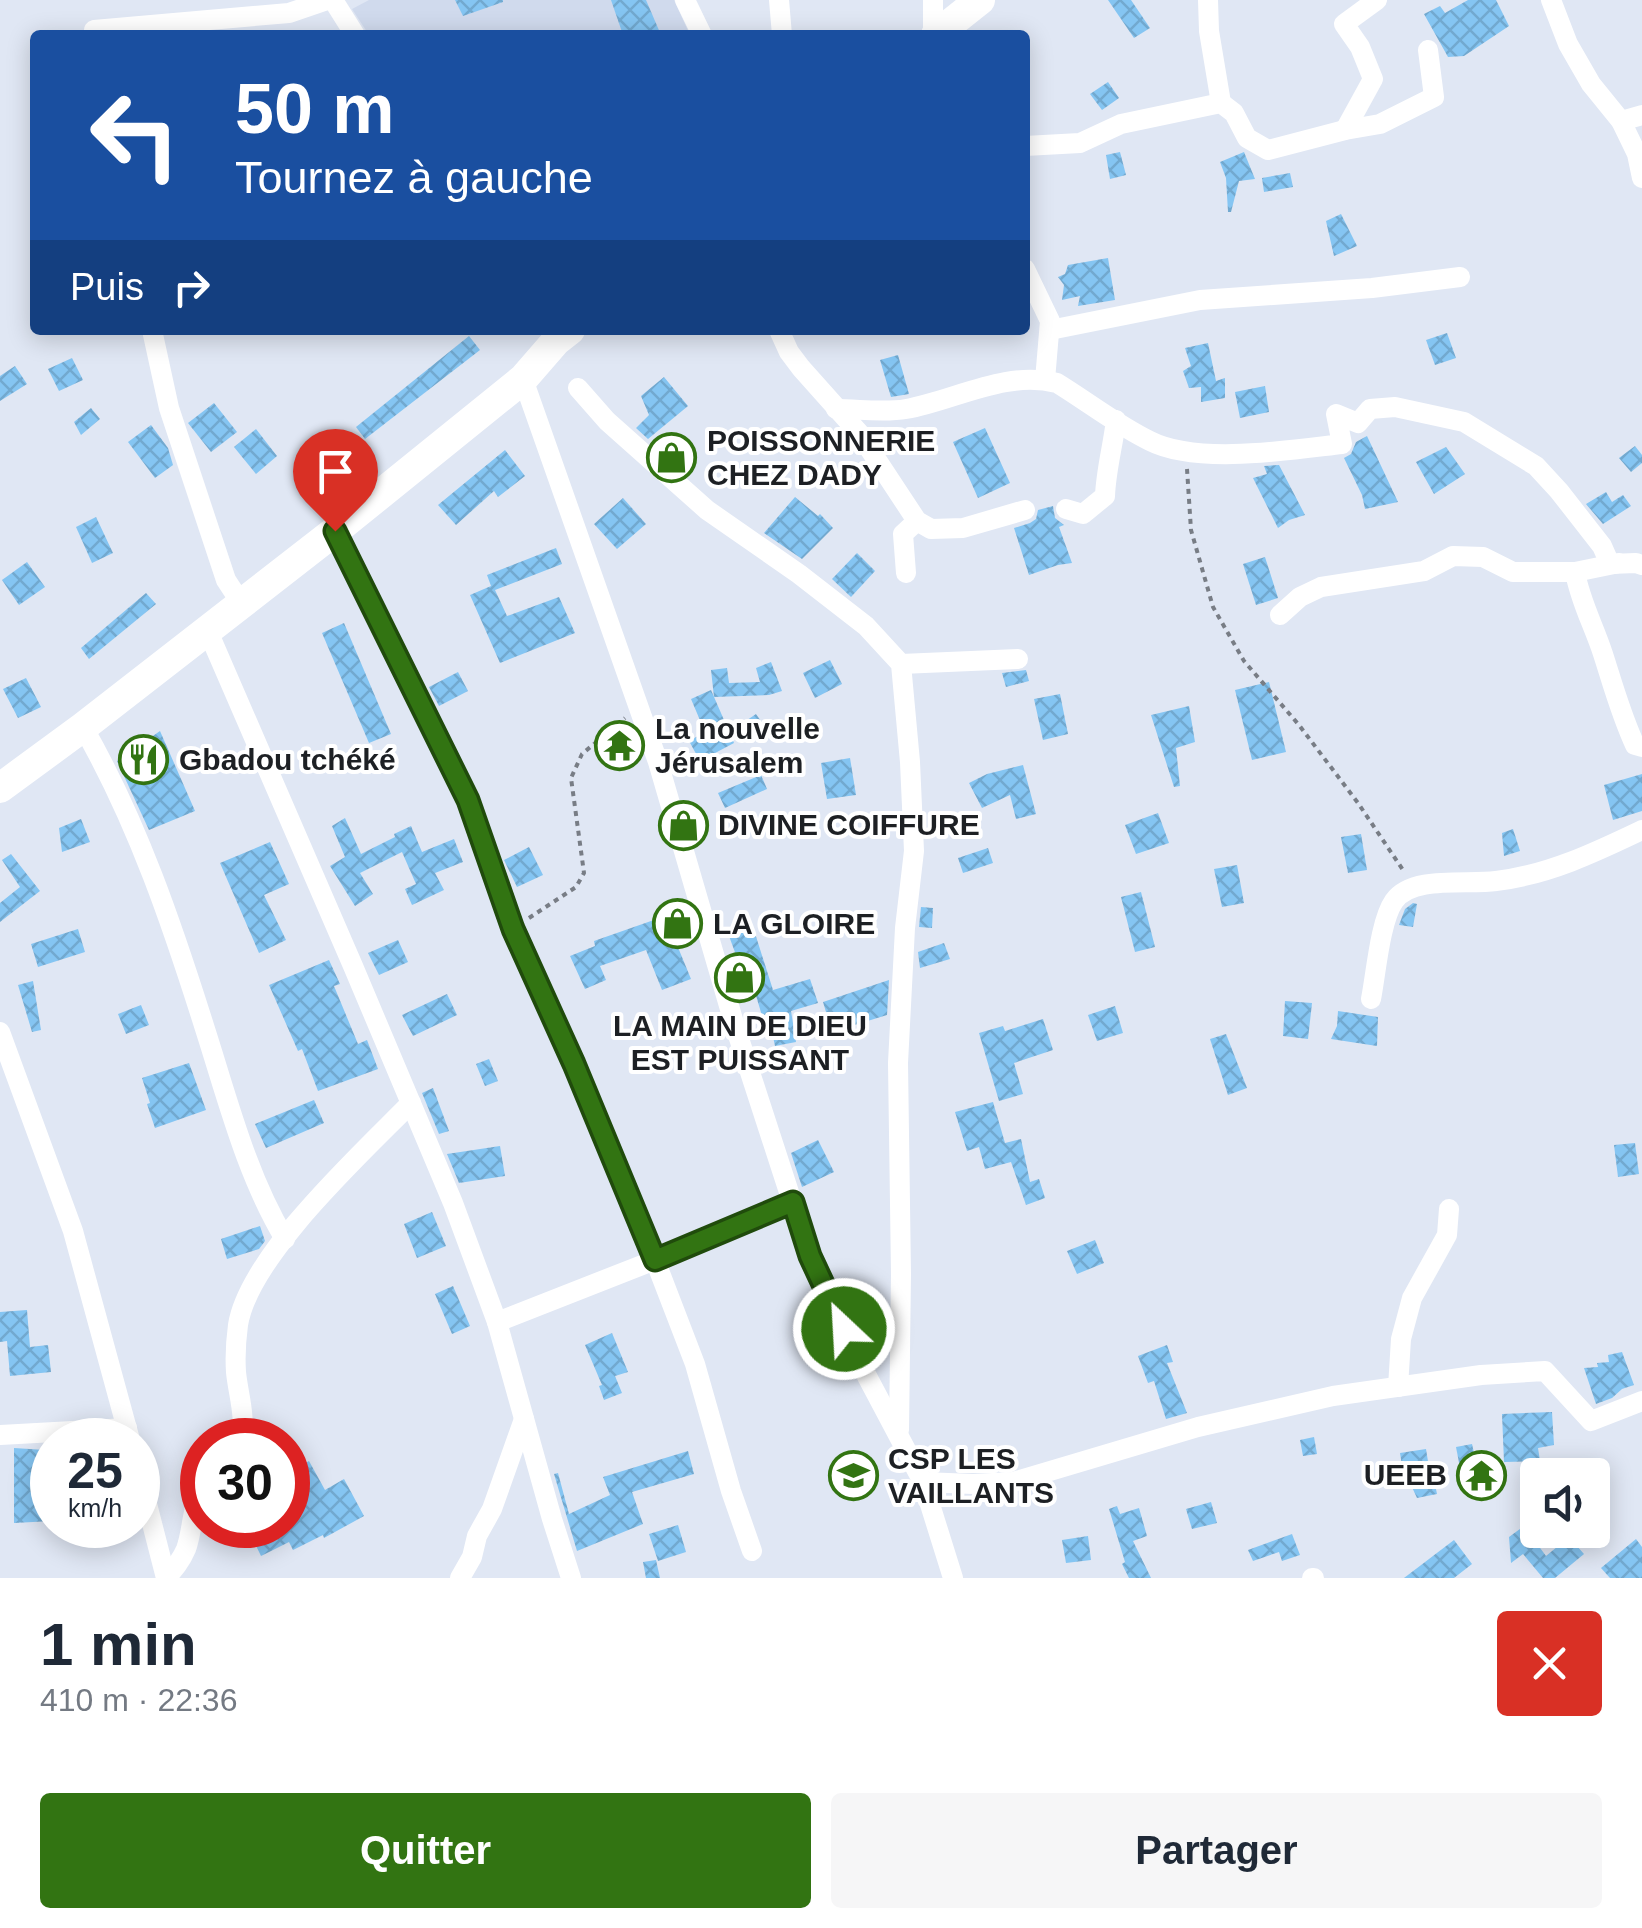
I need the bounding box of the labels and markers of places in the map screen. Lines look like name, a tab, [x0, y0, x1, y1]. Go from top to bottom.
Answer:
place label: POISSONNERIE CHEZ DADY	[707, 424, 935, 491]
pin	[293, 429, 378, 532]
shop icon: POISSONNERIE CHEZ DADY	[646, 432, 698, 484]
place label: La nouvelle Jérusalem	[655, 712, 820, 779]
temple icon: La nouvelle Jérusalem	[594, 720, 646, 772]
restaurant icon: Gbadou tchéké	[118, 734, 170, 786]
place label: Gbadou tchéké	[179, 743, 396, 776]
shop icon: DIVINE COIFFURE	[657, 799, 709, 851]
place label: DIVINE COIFFURE	[718, 808, 980, 841]
shop icon: LA GLOIRE	[652, 898, 704, 950]
place label: LA GLOIRE	[713, 907, 875, 940]
shop icon: LA MAIN DE DIEU EST PUISSANT	[714, 951, 766, 1003]
place label: LA MAIN DE DIEU EST PUISSANT	[613, 1009, 867, 1076]
place label: CSP LES VAILLANTS	[888, 1442, 1054, 1509]
temple icon: UEEB	[1456, 1449, 1508, 1501]
school or university icon: CSP LES VAILLANTS	[827, 1450, 879, 1502]
place label: UEEB	[1364, 1458, 1447, 1491]

